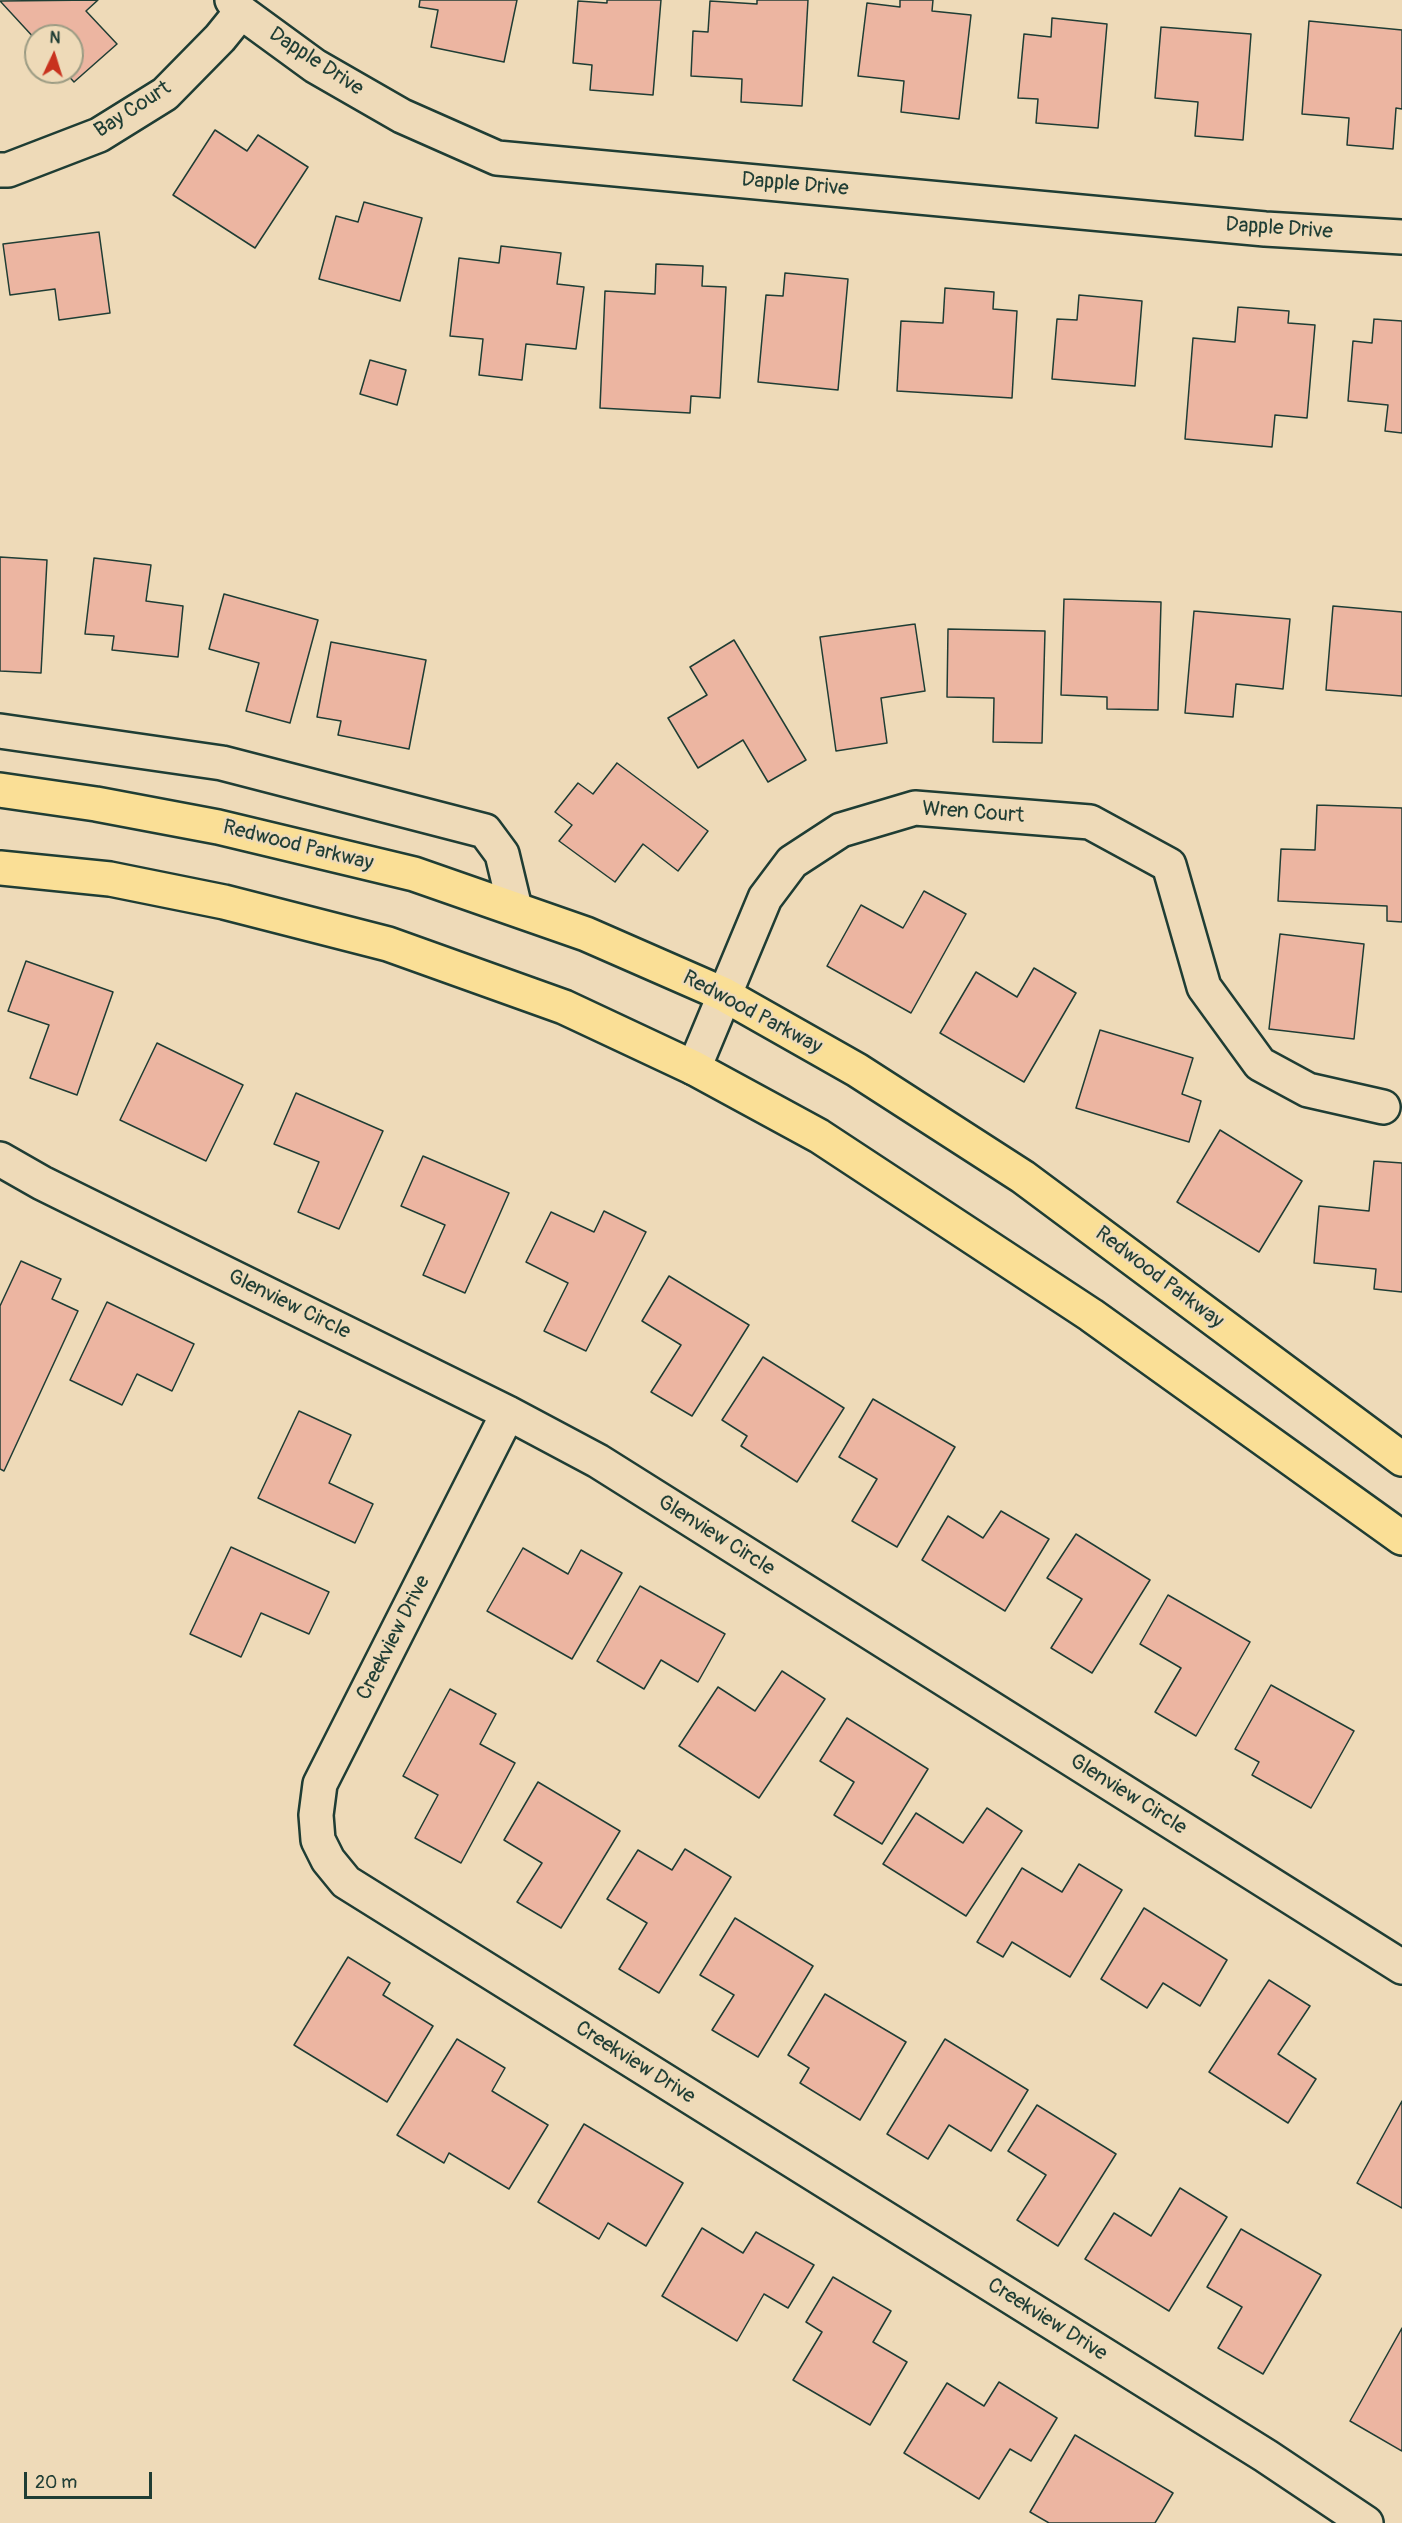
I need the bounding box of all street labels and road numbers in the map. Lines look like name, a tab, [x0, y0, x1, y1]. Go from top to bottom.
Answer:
street label: Dapple Drive	[264, 22, 368, 102]
street label: Bay Court	[90, 76, 176, 144]
street label: Dapple Drive	[740, 168, 850, 202]
street label: Dapple Drive	[1225, 213, 1333, 245]
street label: Wren Court	[921, 797, 1025, 829]
street label: Redwood Parkway	[220, 815, 376, 877]
street label: Redwood Parkway	[678, 966, 826, 1060]
street label: Redwood Parkway	[1090, 1222, 1228, 1334]
street label: Glenview Circle	[224, 1265, 354, 1345]
street label: Glenview Circle	[653, 1490, 779, 1582]
street label: Creekview Drive	[352, 1571, 436, 1705]
street label: Glenview Circle	[1065, 1749, 1191, 1841]
street label: Creekview Drive	[570, 2016, 700, 2110]
street label: Creekview Drive	[982, 2273, 1112, 2367]

